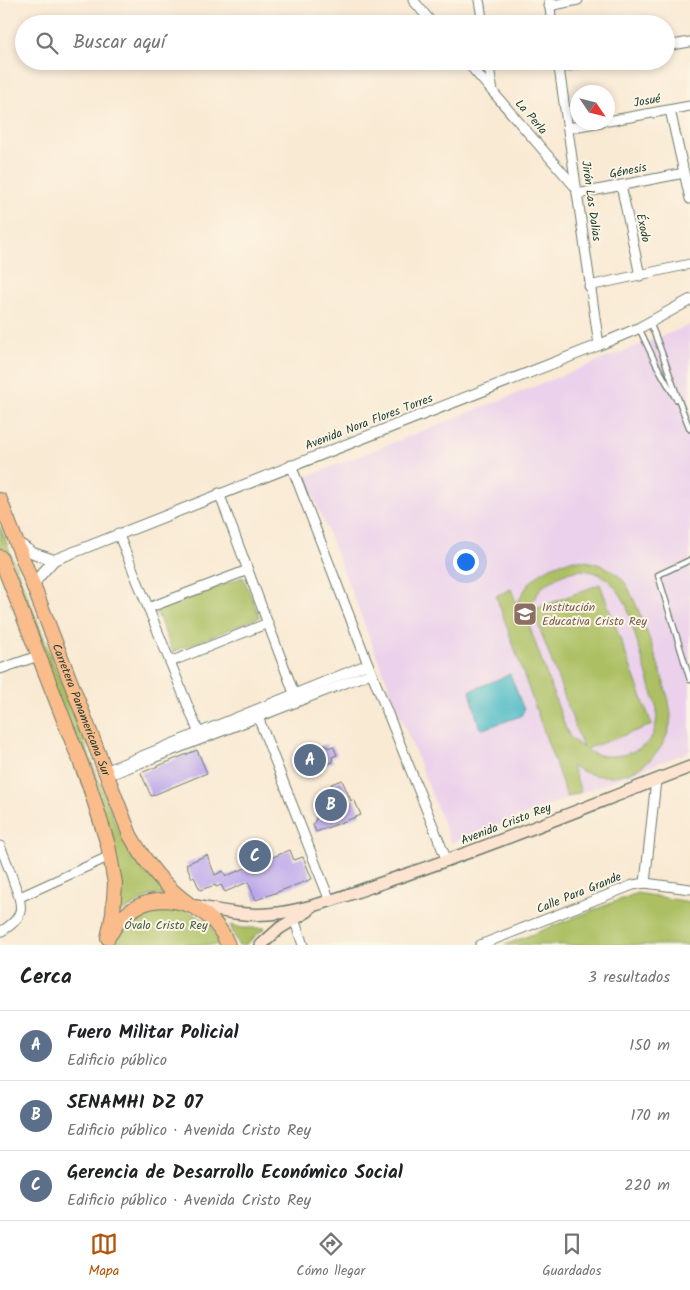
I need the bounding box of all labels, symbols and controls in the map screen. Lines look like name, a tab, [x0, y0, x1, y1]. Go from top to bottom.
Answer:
search box	[15, 15, 675, 70]
text: Buscar aquí	[73, 28, 165, 58]
icon: search	[33, 29, 61, 57]
north arrow	[570, 85, 615, 130]
street label: Josué	[632, 89, 663, 113]
street label: La Perla	[510, 95, 552, 139]
street label: Génesis	[608, 158, 648, 184]
street label: Jirón Las Dalias	[576, 160, 606, 242]
street label: Éxodo	[631, 212, 655, 244]
street label: Avenida Nora Flores Torres	[302, 389, 436, 455]
your location	[453, 549, 479, 575]
place label: Institución Educativa Cristo Rey	[542, 598, 647, 631]
school or university icon: Institución Educativa Cristo Rey	[512, 601, 538, 627]
street label: Carretera Panamericana Sur	[47, 641, 116, 780]
pin: A	[294, 741, 326, 779]
pin: B	[315, 786, 347, 824]
street label: Avenida Cristo Rey	[458, 798, 554, 850]
pin: C	[239, 837, 271, 875]
street label: Calle Para Grande	[534, 867, 625, 919]
park label: Óvalo Cristo Rey	[124, 916, 208, 935]
text: Cerca	[20, 961, 72, 994]
text: 3 resultados	[588, 965, 670, 990]
text: Fuero Militar Policial	[67, 1018, 238, 1048]
text: A	[31, 1033, 41, 1058]
text: 150 m	[629, 1033, 670, 1058]
text: Edificio público	[67, 1048, 167, 1073]
text: SENAMHI DZ 07	[67, 1088, 203, 1118]
text: B	[31, 1103, 41, 1128]
text: 170 m	[630, 1103, 670, 1128]
text: Edificio público · Avenida Cristo Rey	[67, 1118, 311, 1143]
text: Gerencia de Desarrollo Económico Social	[67, 1158, 403, 1188]
text: C	[31, 1173, 41, 1198]
text: 220 m	[624, 1173, 670, 1198]
text: Edificio público · Avenida Cristo Rey	[67, 1188, 311, 1213]
tab: Mapa	[88, 1230, 119, 1282]
tab: Cómo llegar	[296, 1230, 365, 1282]
tab: Guardados	[542, 1230, 602, 1282]

